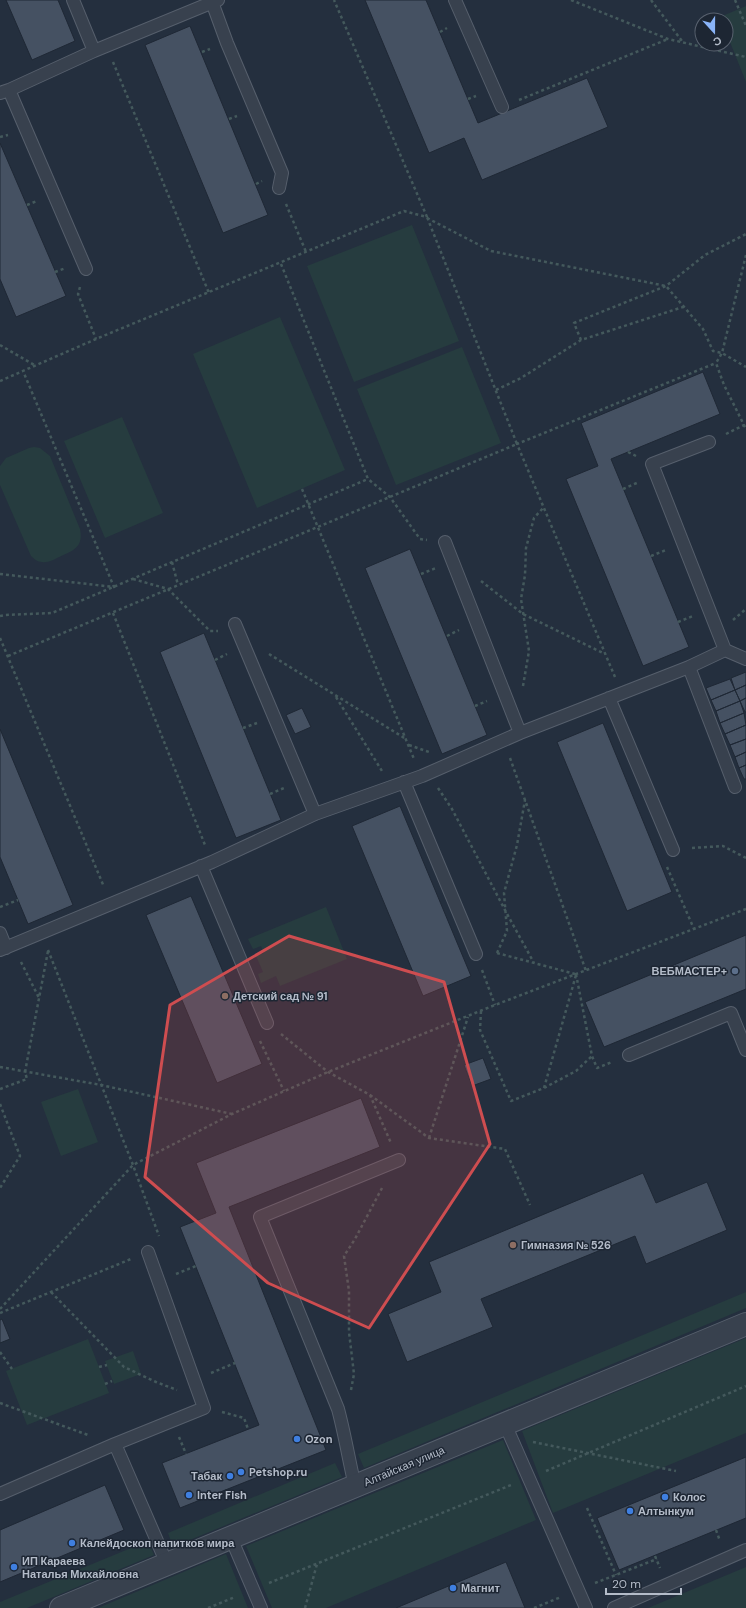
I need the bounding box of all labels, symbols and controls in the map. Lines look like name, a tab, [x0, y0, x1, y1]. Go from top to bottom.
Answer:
north arrow	[694, 12, 734, 52]
text: С	[711, 33, 724, 49]
place label: ВЕБМАСТЕР+	[652, 964, 727, 978]
marker: ВЕБМАСТЕР+	[730, 966, 740, 976]
place label: Детский сад № 91	[233, 989, 328, 1003]
marker: Детский сад № 91	[220, 991, 230, 1001]
place label: Гимназия № 526	[521, 1238, 611, 1252]
marker: Гимназия № 526	[508, 1240, 518, 1250]
place label: Ozon	[305, 1432, 333, 1446]
marker: Ozon	[292, 1434, 302, 1444]
street label: Алтайская улица	[361, 1442, 447, 1489]
place label: Petshop.ru	[249, 1465, 308, 1479]
marker: Petshop.ru	[236, 1467, 246, 1477]
place label: Табак	[191, 1469, 222, 1483]
marker: Табак	[225, 1471, 235, 1481]
place label: Inter Fish	[197, 1488, 247, 1502]
marker: Inter Fish	[184, 1490, 194, 1500]
place label: Колос	[673, 1490, 706, 1504]
marker: Колос	[660, 1492, 670, 1502]
place label: Алтынкум	[638, 1504, 694, 1518]
marker: Алтынкум	[625, 1506, 635, 1516]
place label: Калейдоскоп напитков мира	[80, 1536, 235, 1550]
marker: Калейдоскоп напитков мира	[67, 1538, 77, 1548]
place label: ИП Караева Наталья Михайловна	[22, 1554, 139, 1581]
marker: ИП Караева Наталья Михайловна	[9, 1562, 19, 1572]
scale bar	[606, 1570, 681, 1596]
text: 20 m	[612, 1576, 641, 1592]
place label: Магнит	[461, 1581, 500, 1595]
marker: Магнит	[448, 1583, 458, 1593]

